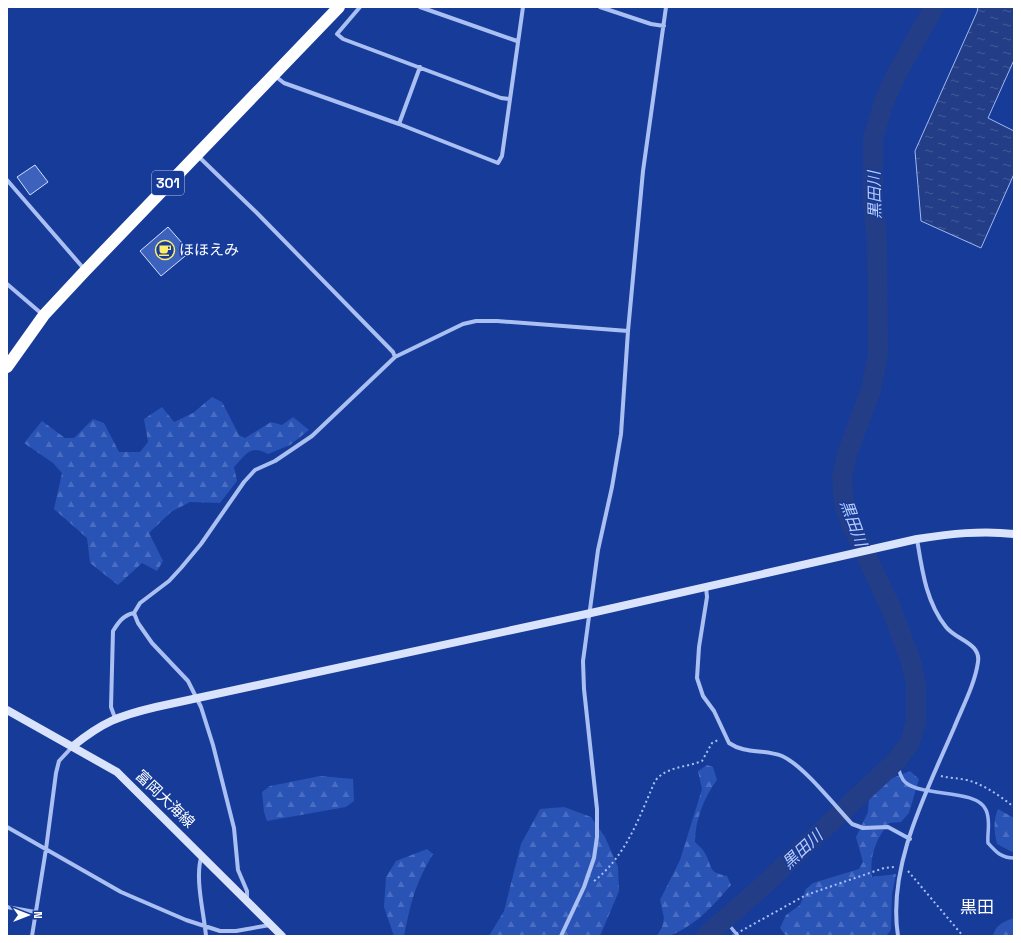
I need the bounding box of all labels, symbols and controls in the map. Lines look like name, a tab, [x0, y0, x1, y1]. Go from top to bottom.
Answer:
water label: 黒田川	[864, 169, 885, 219]
road number: 301	[152, 171, 184, 195]
cafe icon: ほほえみ	[154, 239, 176, 261]
place label: ほほえみ	[179, 240, 239, 259]
water label: 黒田川	[835, 497, 872, 551]
street label: 富岡大海線	[132, 766, 199, 832]
water label: 黒田川	[778, 824, 829, 873]
north arrow	[8, 895, 48, 935]
district label: 黒田	[960, 896, 994, 918]
text: N	[31, 911, 45, 919]

